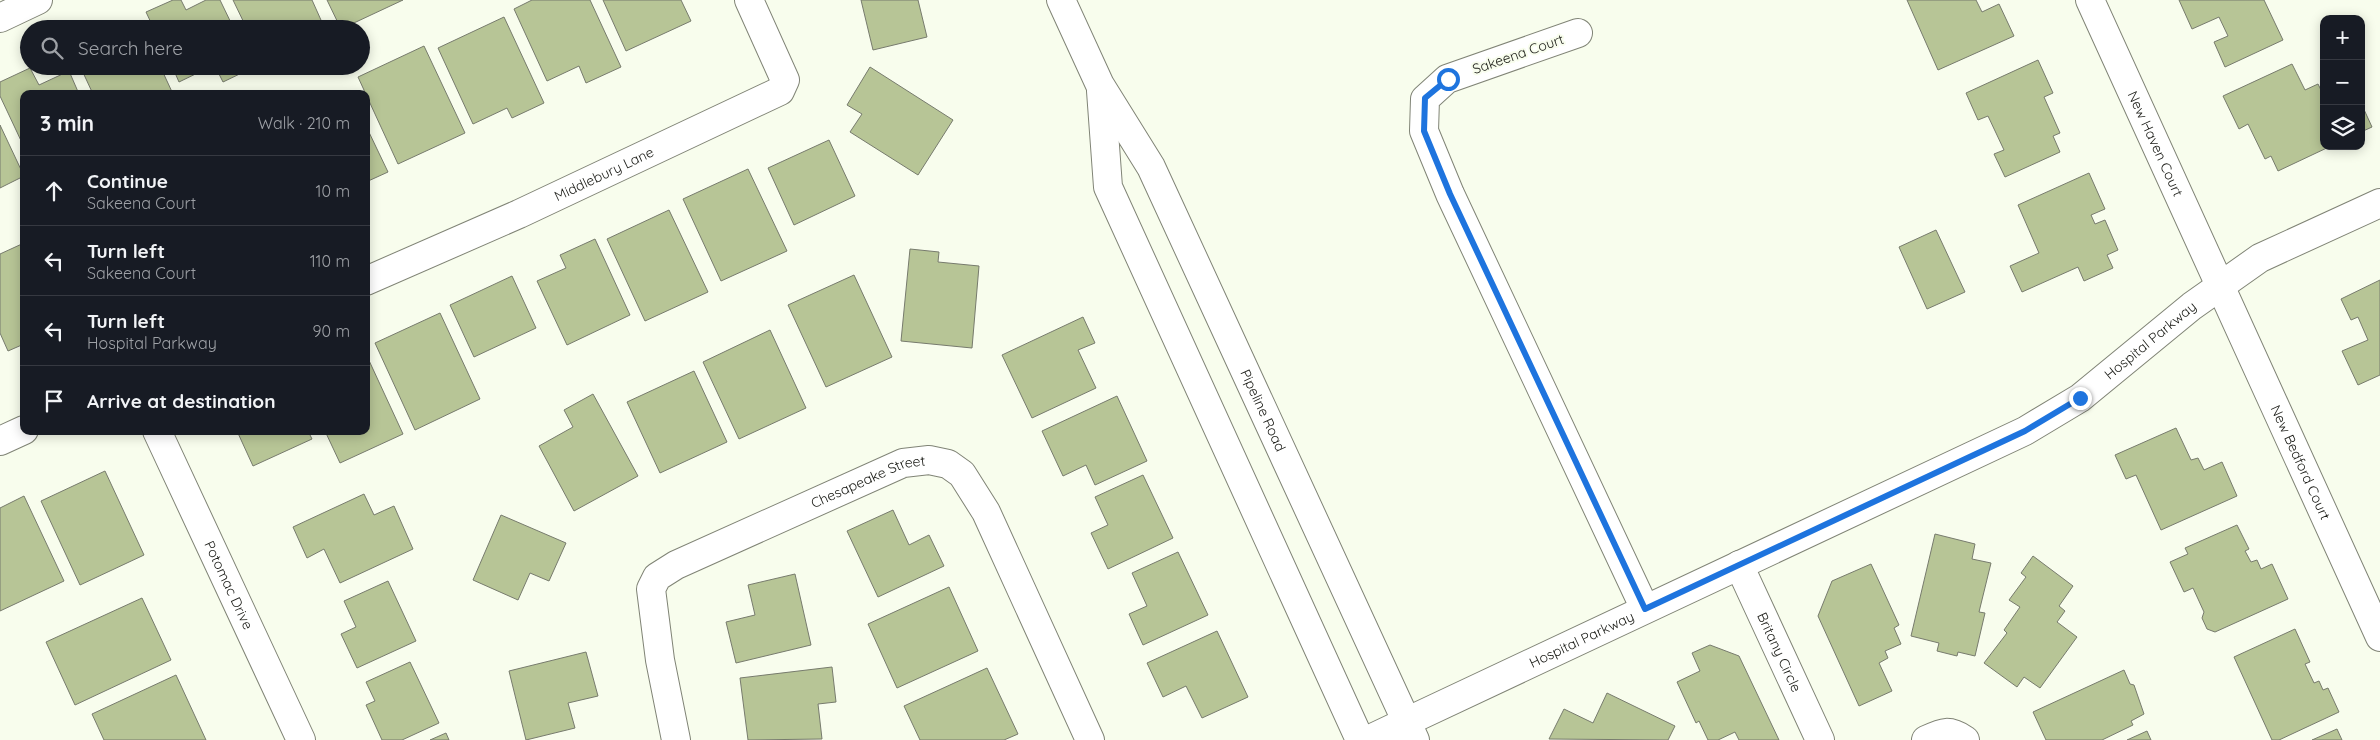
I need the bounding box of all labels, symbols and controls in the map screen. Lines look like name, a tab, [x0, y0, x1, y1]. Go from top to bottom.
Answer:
map controls	[2320, 15, 2365, 150]
button: +	[2320, 15, 2365, 60]
search box	[20, 20, 370, 75]
street label: Sakeena Court	[1470, 30, 1566, 78]
icon: search	[38, 34, 66, 62]
text: Search here	[78, 36, 183, 60]
button: −	[2320, 60, 2365, 105]
route start	[1437, 68, 1460, 91]
street label: New Haven Court	[2124, 88, 2187, 200]
button: layers	[2320, 105, 2365, 150]
text: 3 min	[40, 110, 94, 136]
text: Walk · 210 m	[258, 113, 350, 133]
street label: Middlebury Lane	[551, 143, 657, 205]
text: Continue	[87, 169, 168, 193]
icon: ahead	[40, 177, 68, 205]
text: 10 m	[316, 181, 350, 201]
text: Sakeena Court	[87, 193, 196, 213]
text: Turn left	[87, 239, 165, 263]
icon: left	[40, 247, 68, 275]
text: 110 m	[310, 251, 350, 271]
text: Sakeena Court	[87, 263, 196, 283]
street label: Hospital Parkway	[2101, 297, 2200, 383]
text: Turn left	[87, 309, 165, 333]
icon: left	[40, 317, 68, 345]
text: 90 m	[313, 321, 350, 341]
text: Hospital Parkway	[87, 333, 217, 353]
street label: Pipeline Road	[1236, 366, 1290, 454]
icon: arrive	[40, 387, 68, 415]
route end	[2069, 387, 2092, 410]
text: Arrive at destination	[87, 389, 276, 413]
street label: New Bedford Court	[2267, 402, 2334, 523]
street label: Chesapeake Street	[808, 451, 926, 512]
street label: Potomac Drive	[200, 538, 257, 632]
street label: Hospital Parkway	[1526, 607, 1637, 672]
street label: Britany Circle	[1753, 609, 1806, 695]

